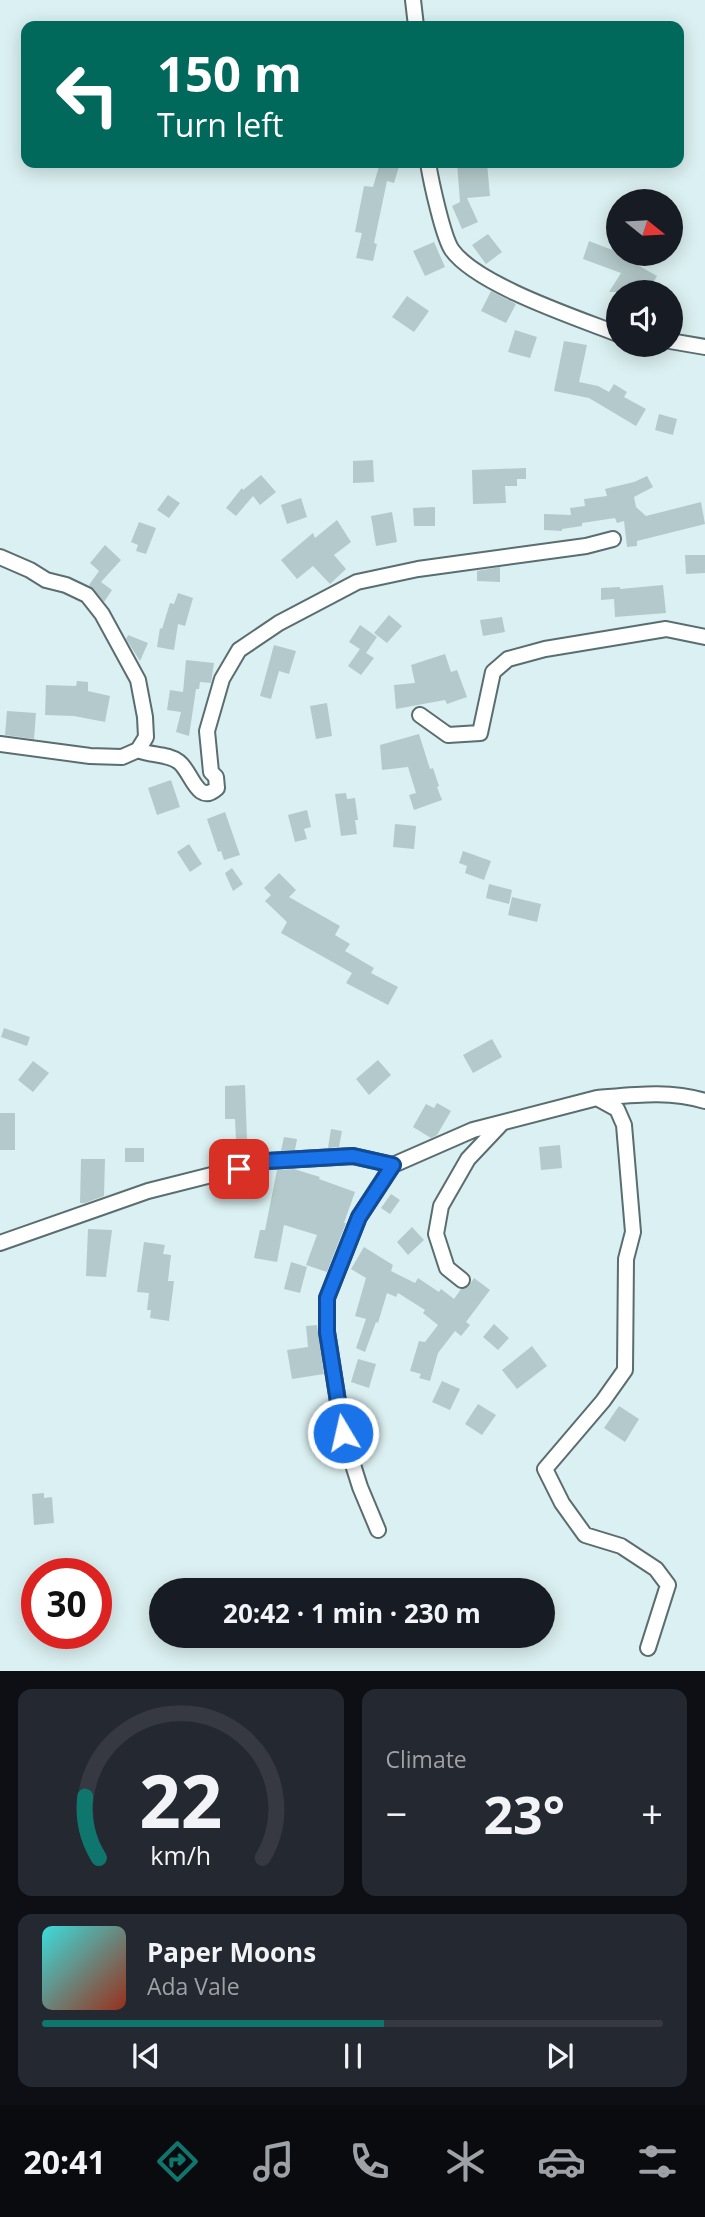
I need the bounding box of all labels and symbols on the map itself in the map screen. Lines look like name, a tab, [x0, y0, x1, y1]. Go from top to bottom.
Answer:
north arrow	[606, 189, 682, 266]
pin	[209, 1139, 269, 1199]
position arrow	[306, 1396, 380, 1470]
speed limit sign: 30	[21, 1558, 112, 1649]

